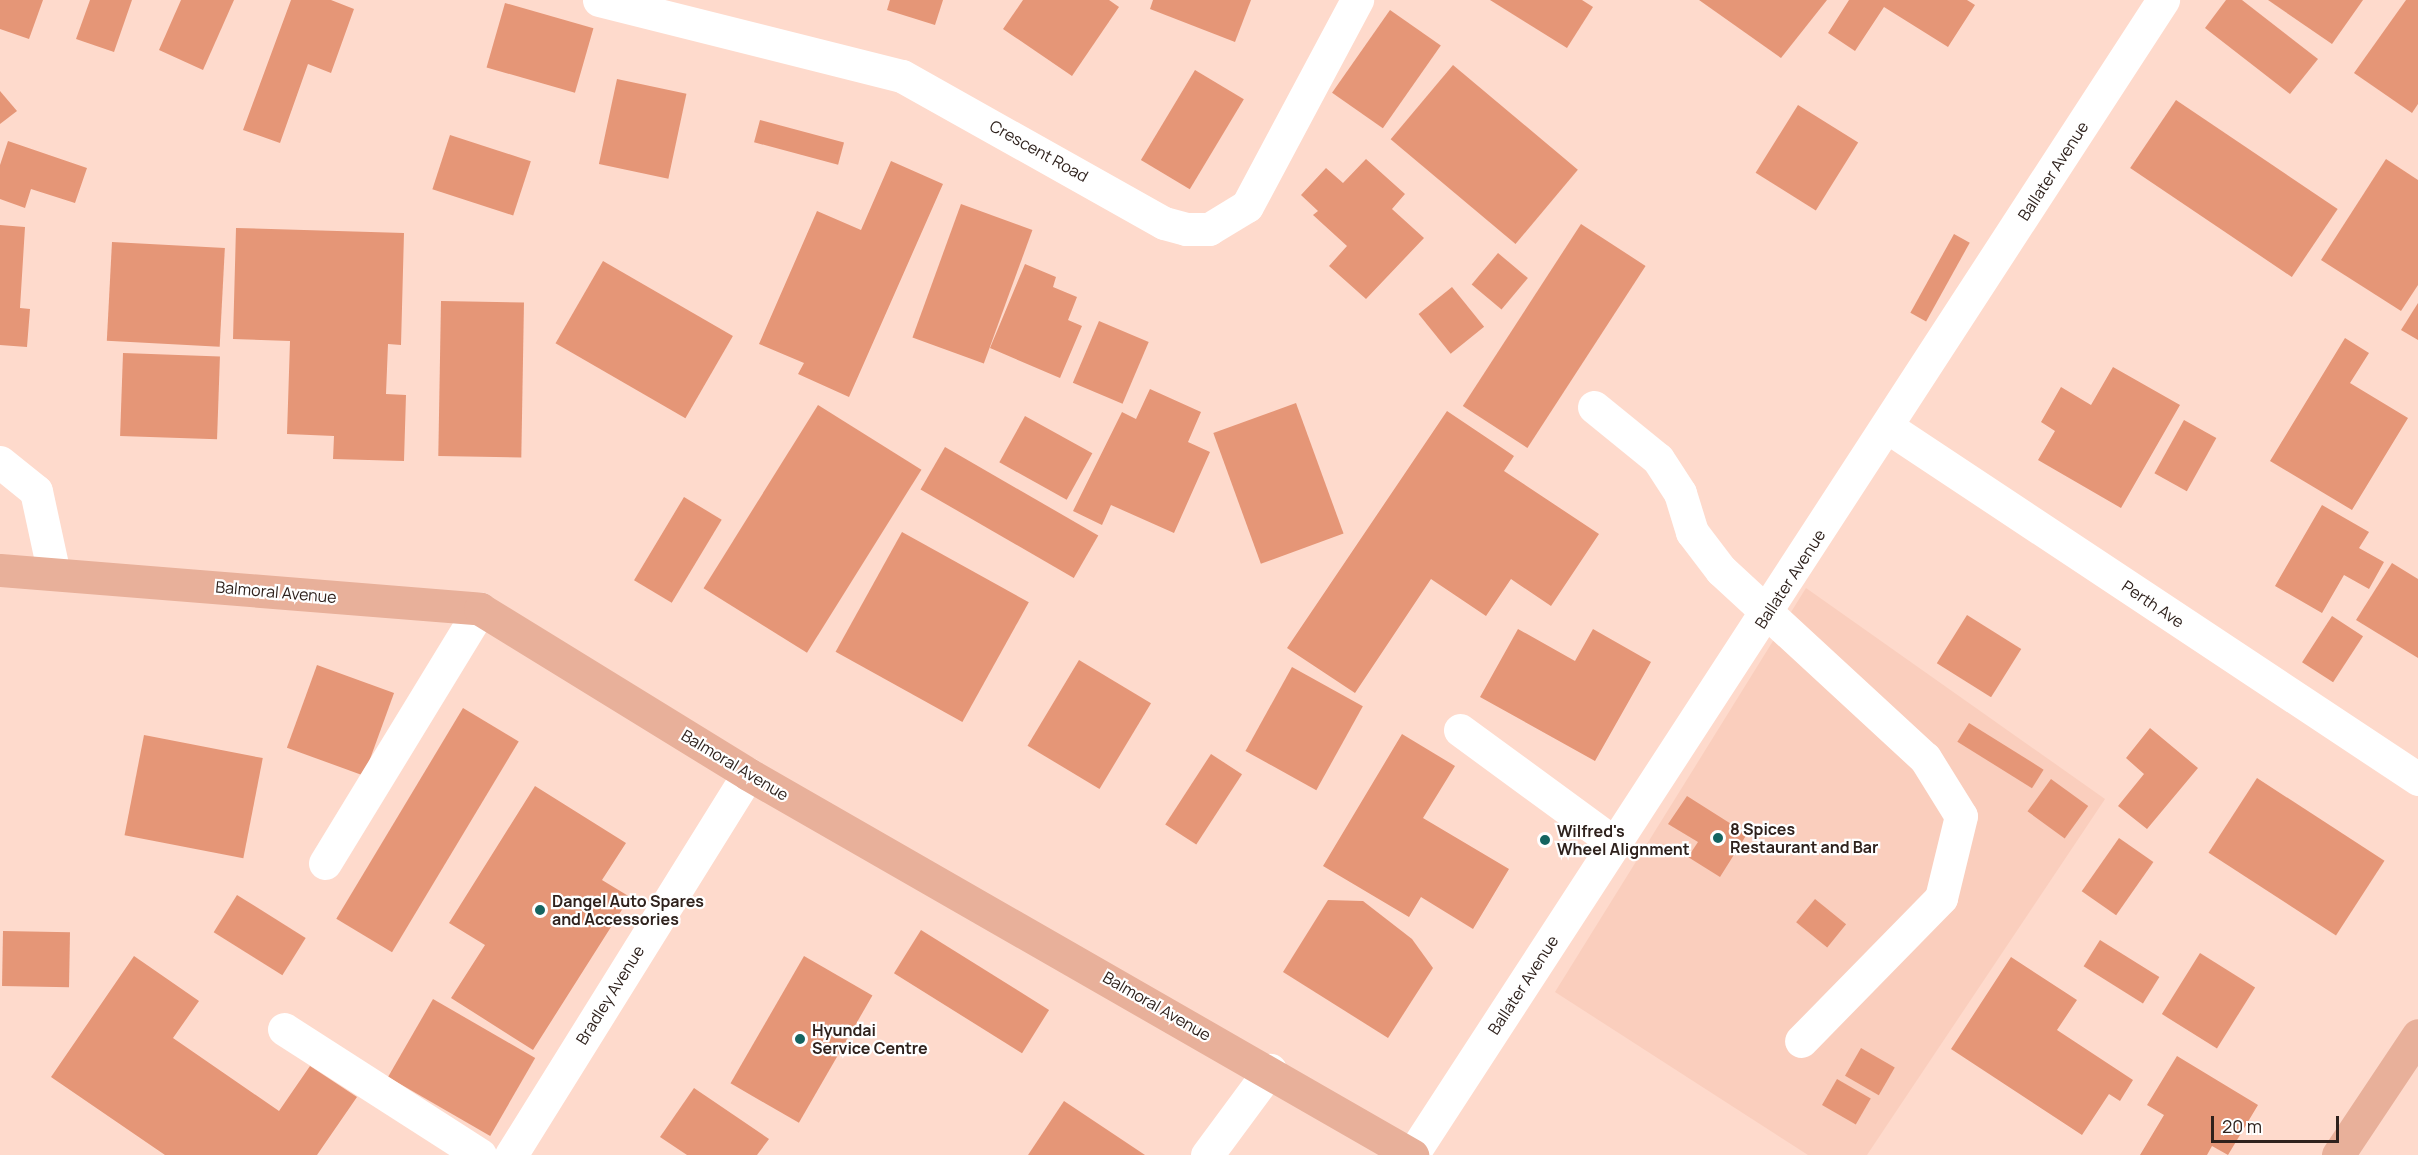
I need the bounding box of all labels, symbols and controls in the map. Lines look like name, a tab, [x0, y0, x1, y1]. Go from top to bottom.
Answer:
street label: Crescent Road	[986, 116, 1092, 186]
street label: Ballater Avenue	[2014, 118, 2092, 224]
street label: Ballater Avenue	[1751, 526, 1829, 632]
street label: Perth Ave	[2118, 576, 2188, 632]
street label: Balmoral Avenue	[215, 577, 337, 607]
street label: Balmoral Avenue	[678, 725, 792, 805]
place label: 8 Spices Restaurant and Bar	[1730, 819, 1878, 857]
place label: Wilfred's Wheel Alignment	[1557, 821, 1690, 859]
marker: 8 Spices Restaurant and Bar	[1711, 831, 1725, 845]
marker: Wilfred's Wheel Alignment	[1538, 833, 1552, 847]
place label: Dangel Auto Spares and Accessories	[552, 891, 704, 929]
marker: Dangel Auto Spares and Accessories	[533, 903, 547, 917]
street label: Ballater Avenue	[1484, 932, 1562, 1038]
street label: Bradley Avenue	[572, 942, 648, 1048]
street label: Balmoral Avenue	[1100, 967, 1214, 1045]
place label: Hyundai Service Centre	[812, 1020, 928, 1058]
marker: Hyundai Service Centre	[793, 1032, 807, 1046]
scale bar	[2214, 1104, 2342, 1142]
text: 20 m	[2222, 1114, 2262, 1138]

